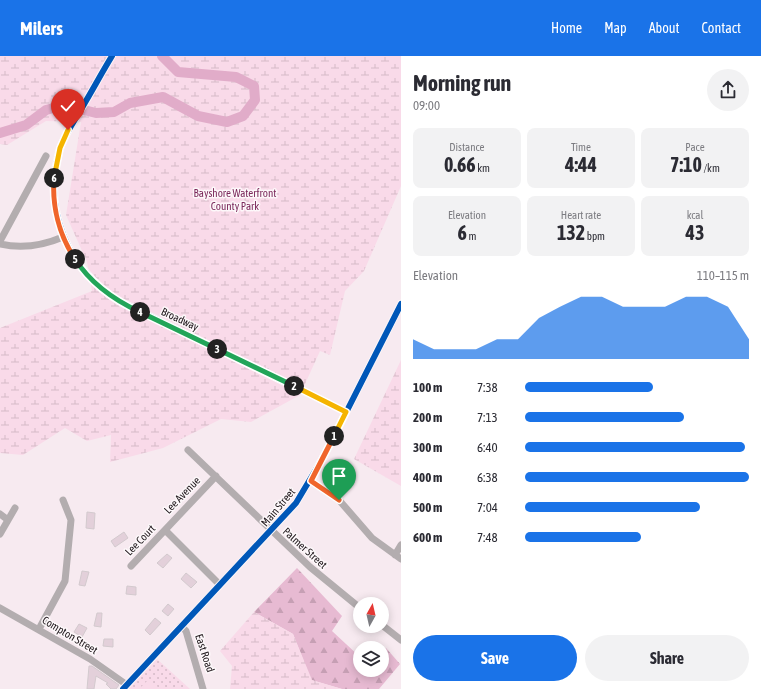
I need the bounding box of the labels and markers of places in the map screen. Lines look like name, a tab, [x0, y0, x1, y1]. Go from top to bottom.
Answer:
pin	[51, 89, 85, 130]
pin: 6	[44, 168, 64, 188]
pin: 5	[65, 249, 85, 269]
pin: 4	[130, 302, 150, 322]
pin: 3	[207, 339, 227, 359]
pin: 2	[284, 376, 304, 396]
pin: 1	[324, 426, 344, 446]
pin	[322, 459, 356, 500]

